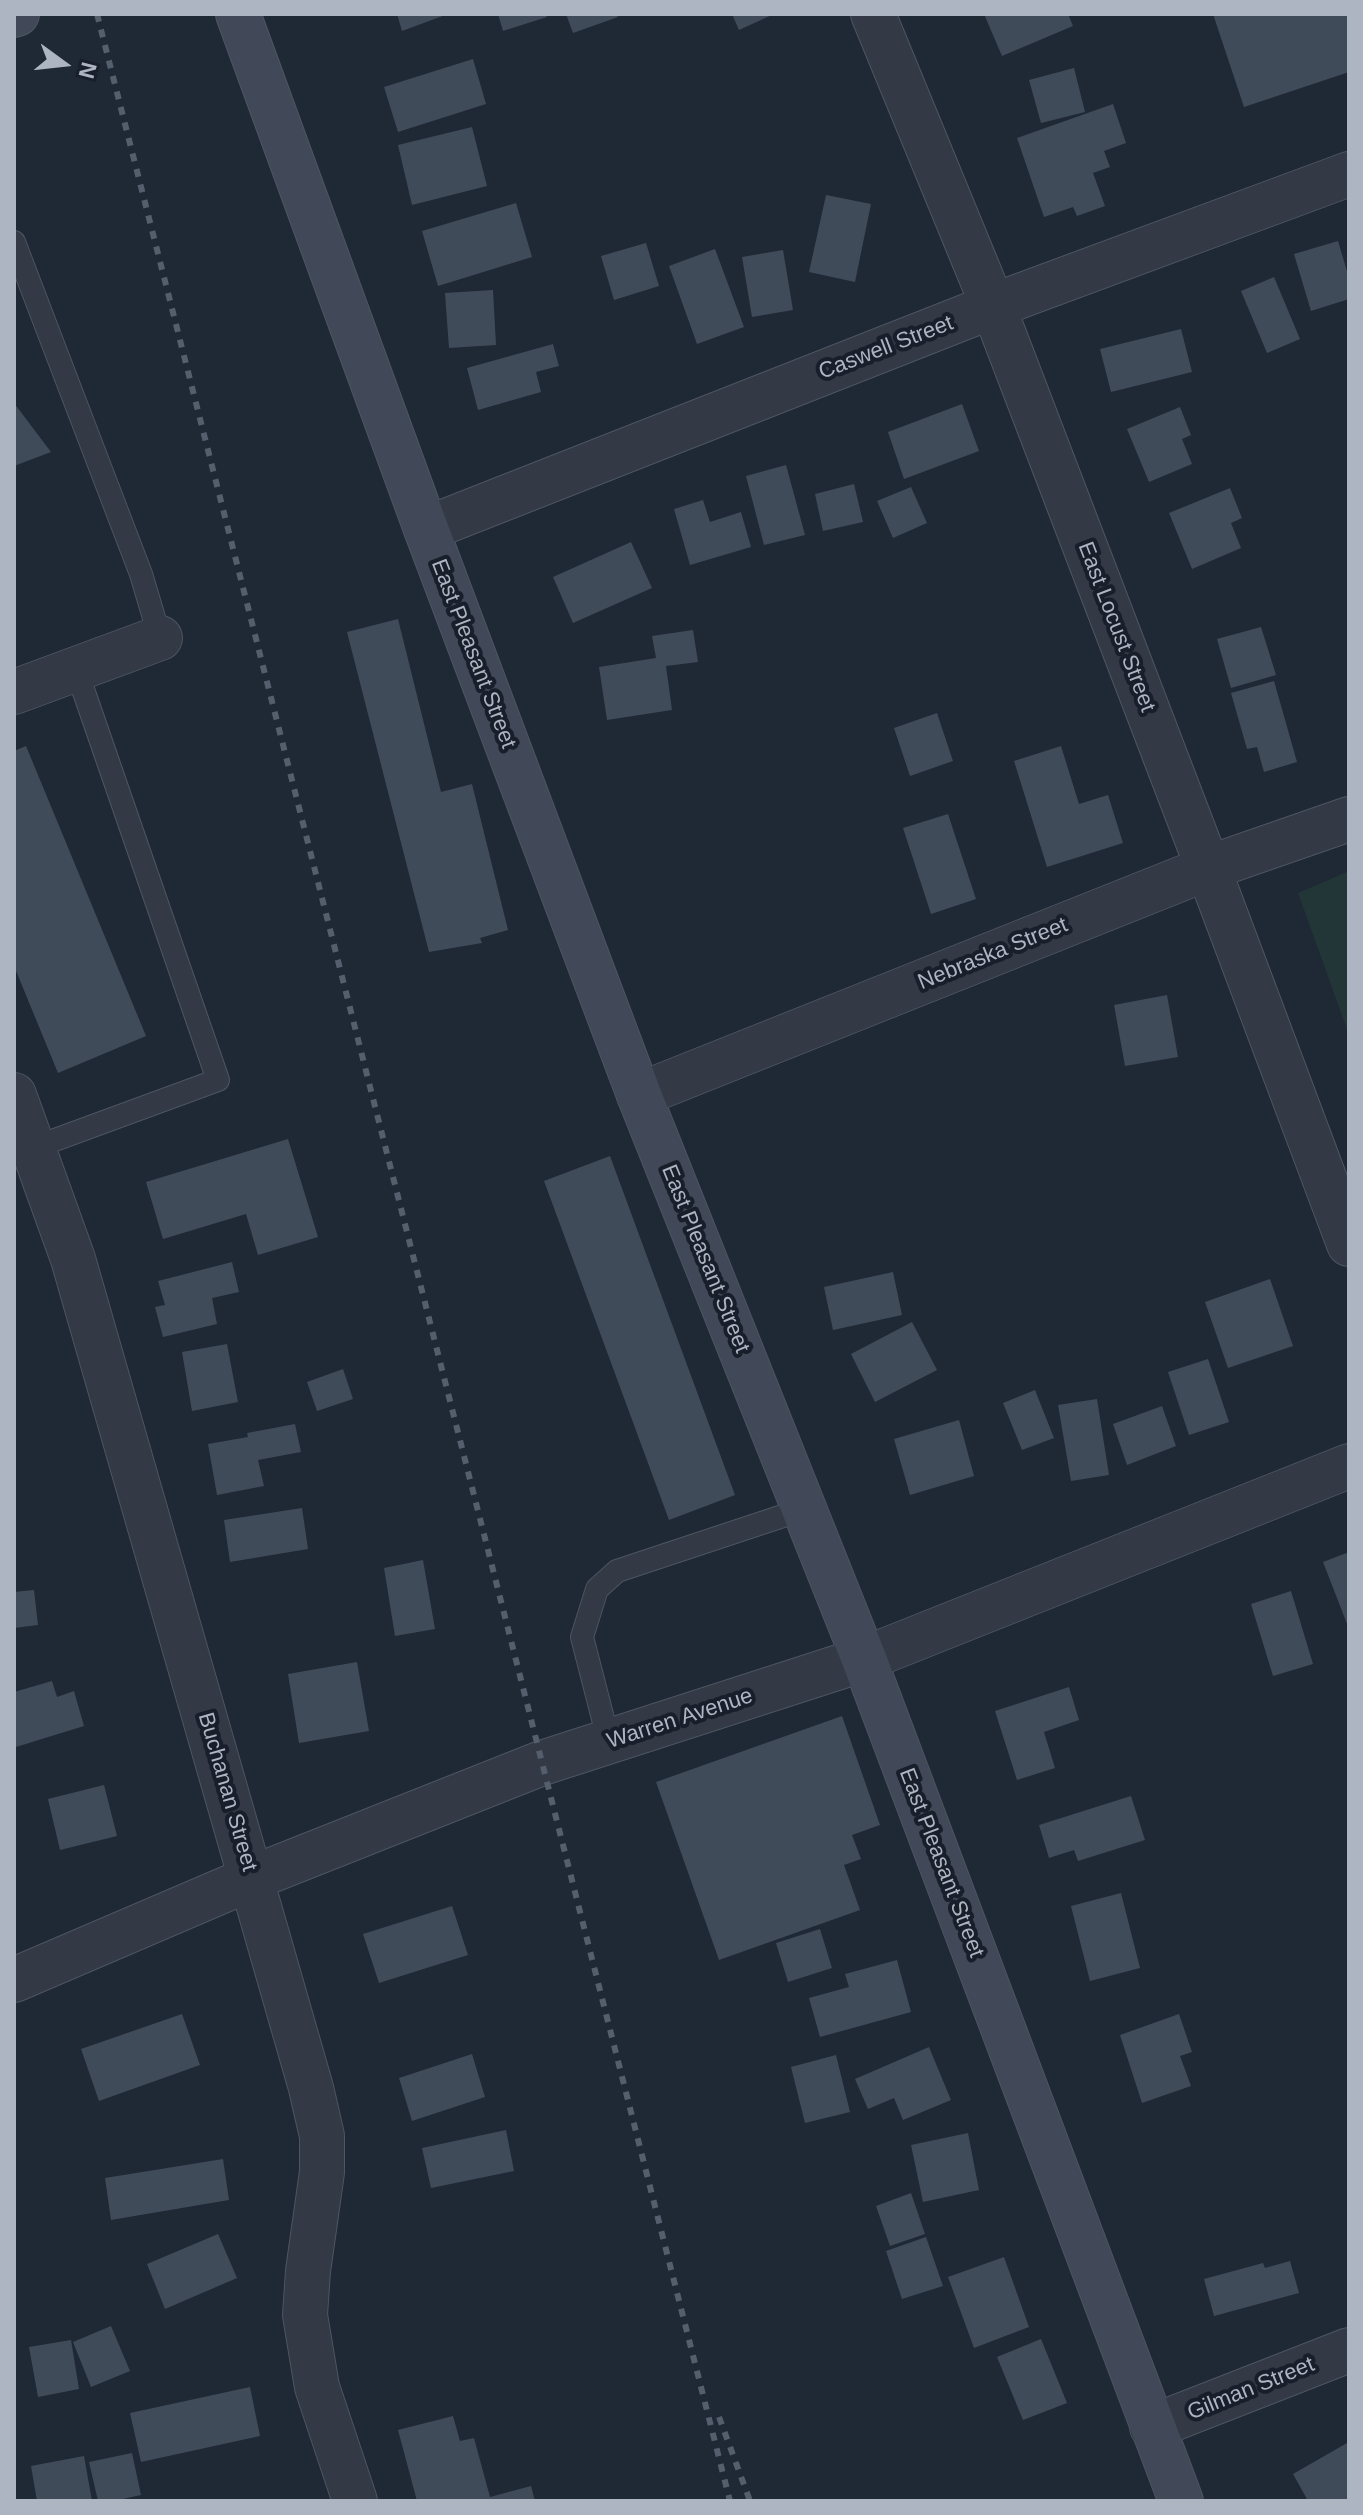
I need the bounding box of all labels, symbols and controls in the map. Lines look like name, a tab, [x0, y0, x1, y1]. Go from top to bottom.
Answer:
north arrow	[24, 24, 104, 104]
text: N	[74, 59, 102, 81]
street label: Caswell Street	[815, 310, 957, 386]
street label: East Locust Street	[1071, 538, 1161, 716]
street label: East Pleasant Street	[425, 556, 521, 752]
street label: Nebraska Street	[914, 912, 1072, 996]
street label: East Pleasant Street	[655, 1161, 755, 1357]
street label: Warren Avenue	[604, 1683, 756, 1755]
street label: Buchanan Street	[192, 1710, 262, 1874]
street label: East Pleasant Street	[893, 1765, 989, 1961]
street label: Gilman Street	[1184, 2352, 1318, 2426]

